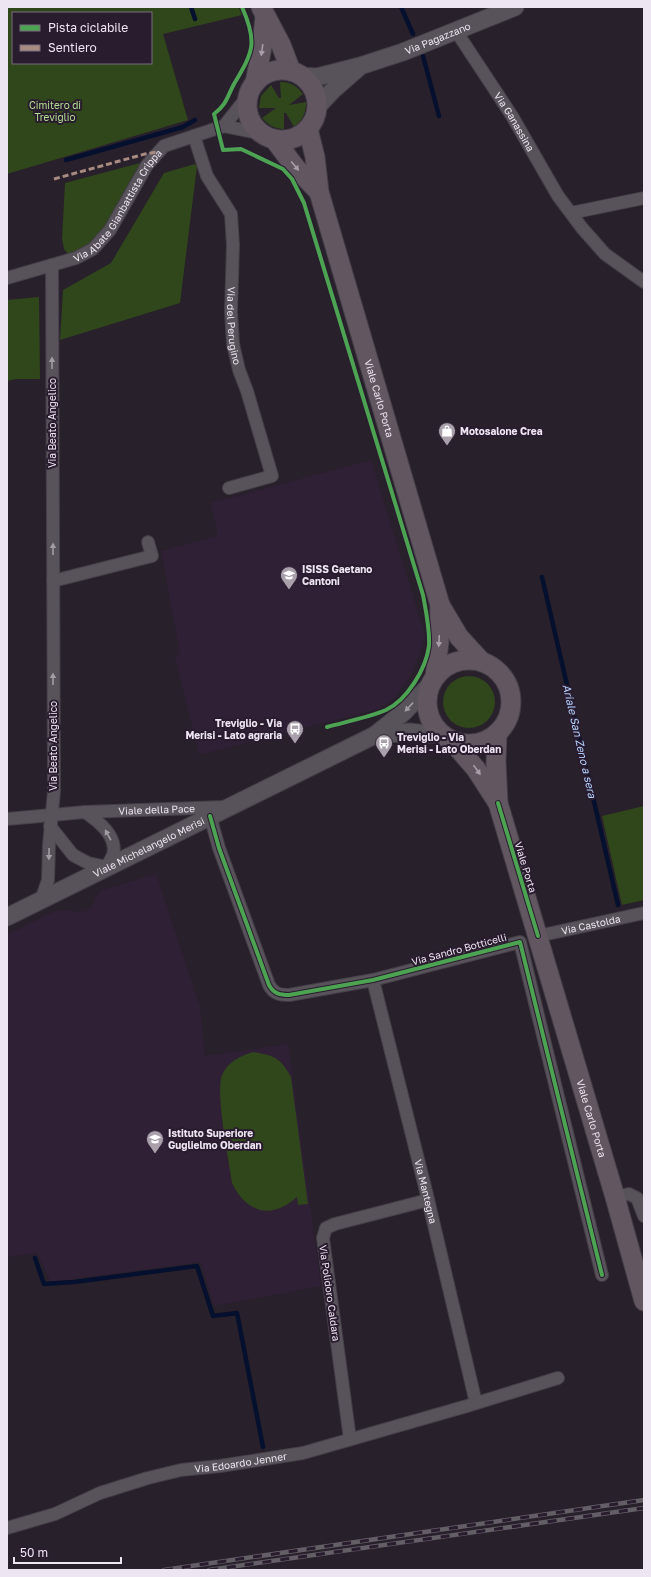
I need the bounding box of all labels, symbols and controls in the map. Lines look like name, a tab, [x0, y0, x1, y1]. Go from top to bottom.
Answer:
legend	[12, 12, 152, 64]
text: Pista ciclabile	[48, 20, 128, 35]
street label: Via Pagazzano	[403, 20, 472, 57]
text: Sentiero	[48, 40, 97, 55]
one-way arrow	[259, 44, 265, 56]
street label: Via Ganassina	[492, 90, 537, 154]
park label: Cimitero di Treviglio	[29, 99, 81, 123]
street label: Via Abate Gianbattista Crippa	[71, 147, 164, 264]
one-way arrow	[291, 161, 300, 171]
street label: Via del Perugino	[225, 287, 244, 366]
one-way arrow	[49, 356, 55, 369]
street label: Viale Carlo Porta	[362, 358, 397, 439]
street label: Via Beato Angelico	[46, 378, 58, 468]
shop icon: Motosalone Crea	[437, 421, 457, 446]
place label: Motosalone Crea	[460, 425, 543, 437]
one-way arrow	[50, 542, 56, 555]
place label: ISISS Gaetano Cantoni	[302, 563, 372, 587]
school or university icon: ISISS Gaetano Cantoni	[279, 565, 299, 590]
one-way arrow	[436, 635, 442, 648]
one-way arrow	[50, 672, 56, 685]
water label: Ariale San Zeno a sera	[561, 683, 600, 800]
street label: Via Beato Angelico	[47, 701, 59, 791]
one-way arrow	[404, 702, 414, 712]
place label: Treviglio - Via Merisi - Lato agraria	[185, 717, 282, 741]
bus stop icon: Treviglio - Via Merisi - Lato agraria	[285, 719, 305, 744]
place label: Treviglio - Via Merisi - Lato Oberdan	[397, 731, 501, 755]
bus stop icon: Treviglio - Via Merisi - Lato Oberdan	[374, 733, 394, 758]
one-way arrow	[472, 765, 481, 776]
street label: Viale della Pace	[118, 802, 195, 817]
street label: Viale Michelangelo Merisi	[91, 814, 206, 880]
one-way arrow	[105, 829, 112, 841]
street label: Viale Porta	[513, 840, 539, 894]
one-way arrow	[46, 848, 52, 861]
street label: Via Castolda	[560, 912, 621, 937]
street label: Via Sandro Botticelli	[410, 931, 508, 967]
street label: Viale Carlo Porta	[574, 1078, 609, 1159]
place label: Istituto Superiore Guglielmo Oberdan	[168, 1127, 262, 1151]
school or university icon: Istituto Superiore Guglielmo Oberdan	[145, 1129, 165, 1154]
street label: Via Mantegna	[412, 1158, 439, 1225]
street label: Via Polidoro Caldara	[317, 1244, 343, 1342]
street label: Via Edoardo Jenner	[194, 1450, 288, 1475]
scale bar	[14, 1539, 121, 1565]
text: 50 m	[20, 1545, 48, 1560]

